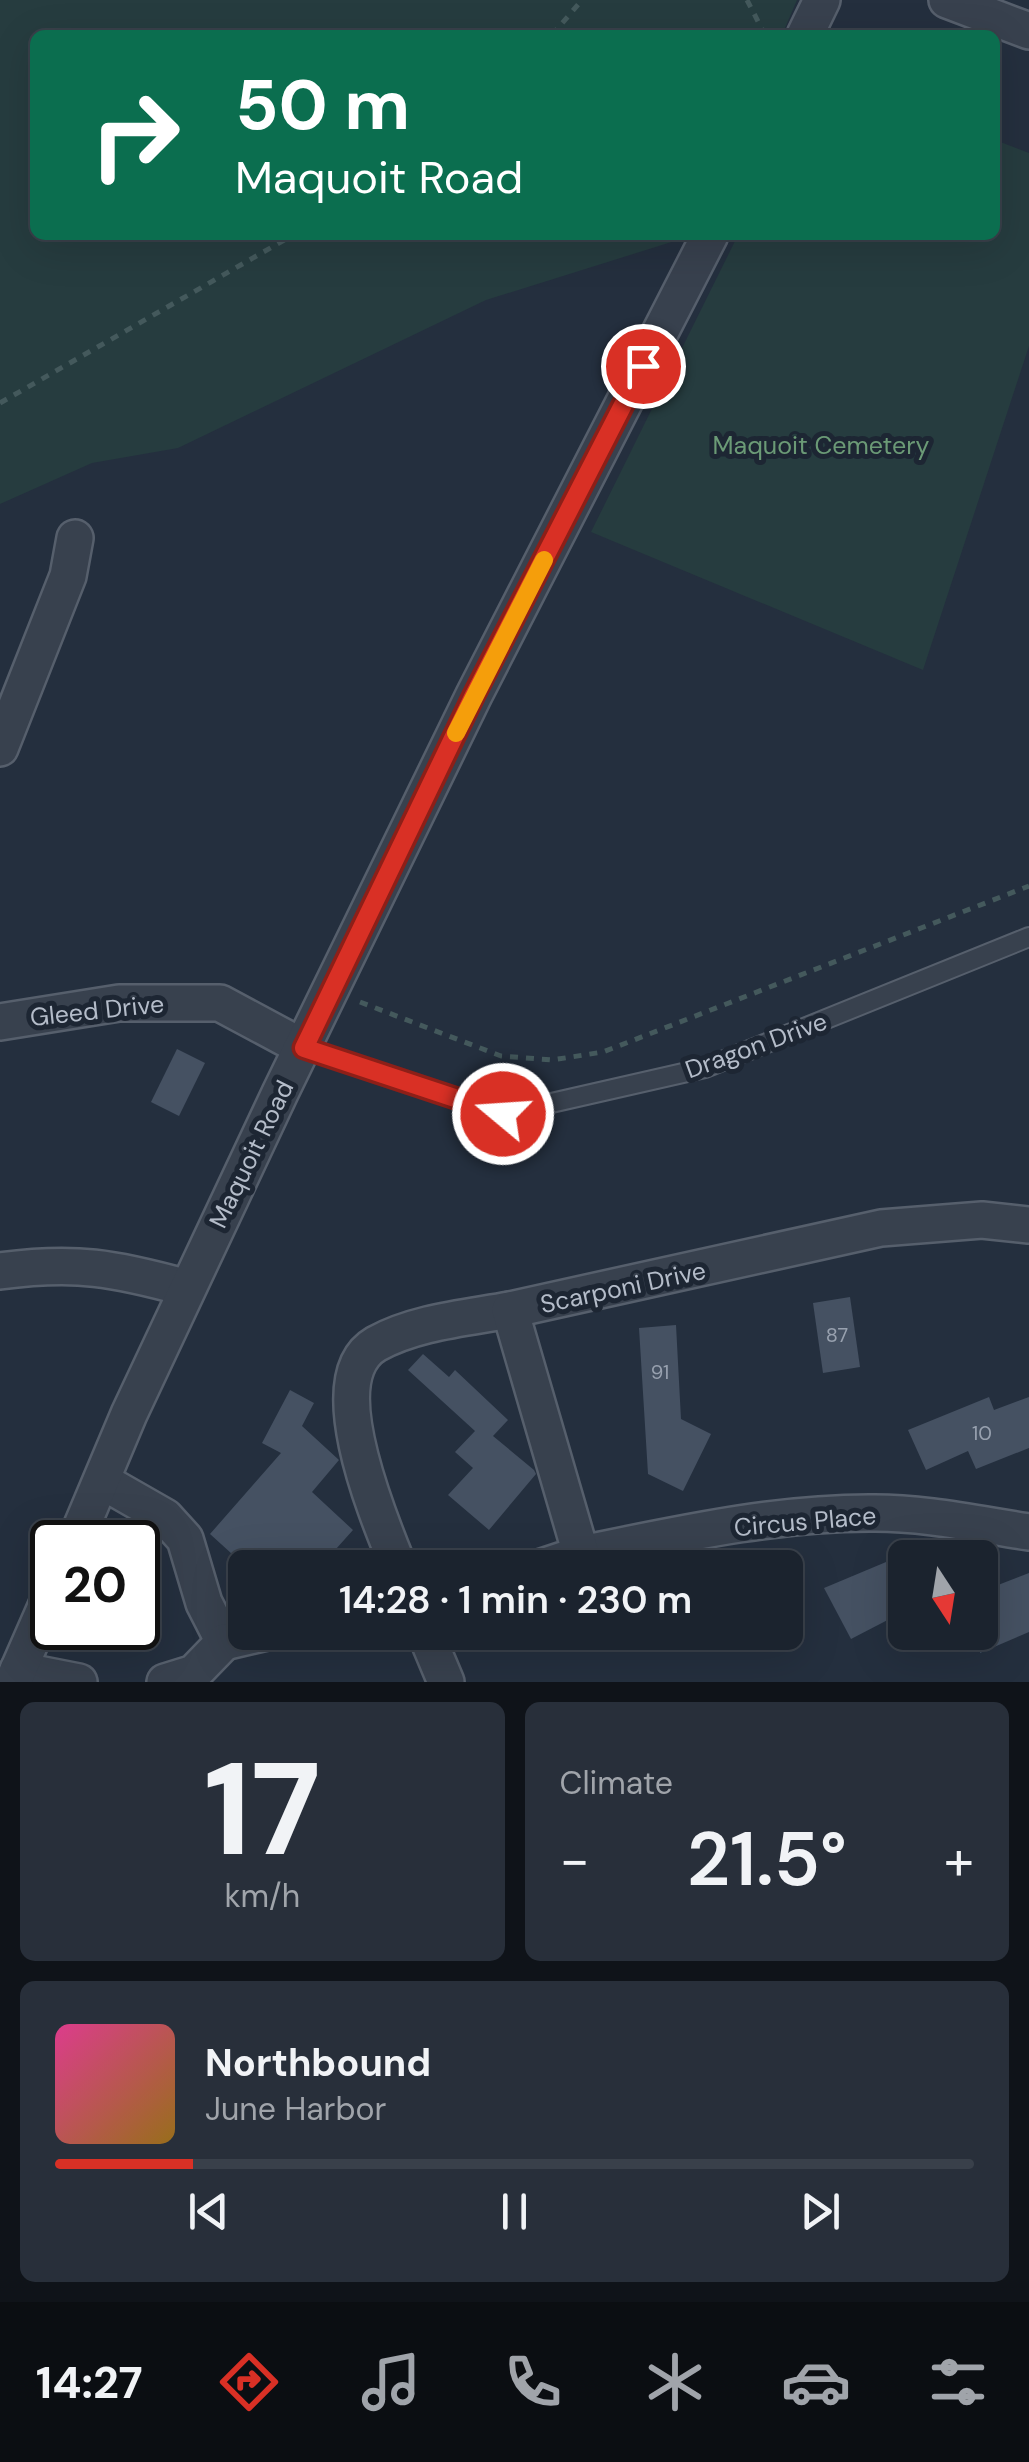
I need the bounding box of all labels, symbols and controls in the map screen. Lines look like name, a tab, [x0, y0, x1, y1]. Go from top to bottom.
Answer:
text: 50 m	[235, 60, 410, 151]
icon: right	[70, 70, 200, 200]
text: Maquoit Road	[235, 148, 523, 207]
pin	[601, 324, 686, 409]
icon: arrive	[616, 339, 671, 394]
park label: Maquoit Cemetery	[713, 429, 930, 462]
street label: Gleed Drive	[28, 987, 166, 1034]
street label: Dragon Drive	[681, 1005, 832, 1086]
position arrow	[451, 1062, 555, 1166]
street label: Maquoit Road	[202, 1075, 301, 1233]
street label: Scarponi Drive	[537, 1254, 709, 1321]
house number: 87	[826, 1322, 848, 1348]
house number: 91	[651, 1359, 669, 1385]
house number: 10	[972, 1420, 992, 1446]
street label: Circus Place	[733, 1499, 878, 1544]
speed limit sign: 20	[30, 1520, 160, 1650]
north arrow	[888, 1540, 998, 1650]
map controls	[888, 1540, 998, 1650]
text: 14:28 · 1 min · 230 m	[339, 1575, 692, 1625]
text: 17	[204, 1725, 321, 1894]
text: Climate	[560, 1762, 673, 1804]
text: 21.5°	[687, 1811, 847, 1908]
text: −	[560, 1824, 590, 1896]
text: +	[944, 1824, 974, 1896]
text: km/h	[224, 1875, 300, 1917]
text: Northbound	[205, 2038, 431, 2088]
text: June Harbor	[205, 2088, 386, 2130]
icon: previous	[181, 2184, 236, 2239]
icon: pause	[487, 2184, 542, 2239]
icon: next	[793, 2184, 848, 2239]
icon: directions	[214, 2347, 284, 2417]
icon: music	[356, 2347, 426, 2417]
icon: phone	[498, 2347, 568, 2417]
icon: climate	[640, 2347, 710, 2417]
icon: car	[781, 2347, 851, 2417]
icon: filters	[923, 2347, 993, 2417]
text: 14:27	[36, 2353, 143, 2412]

